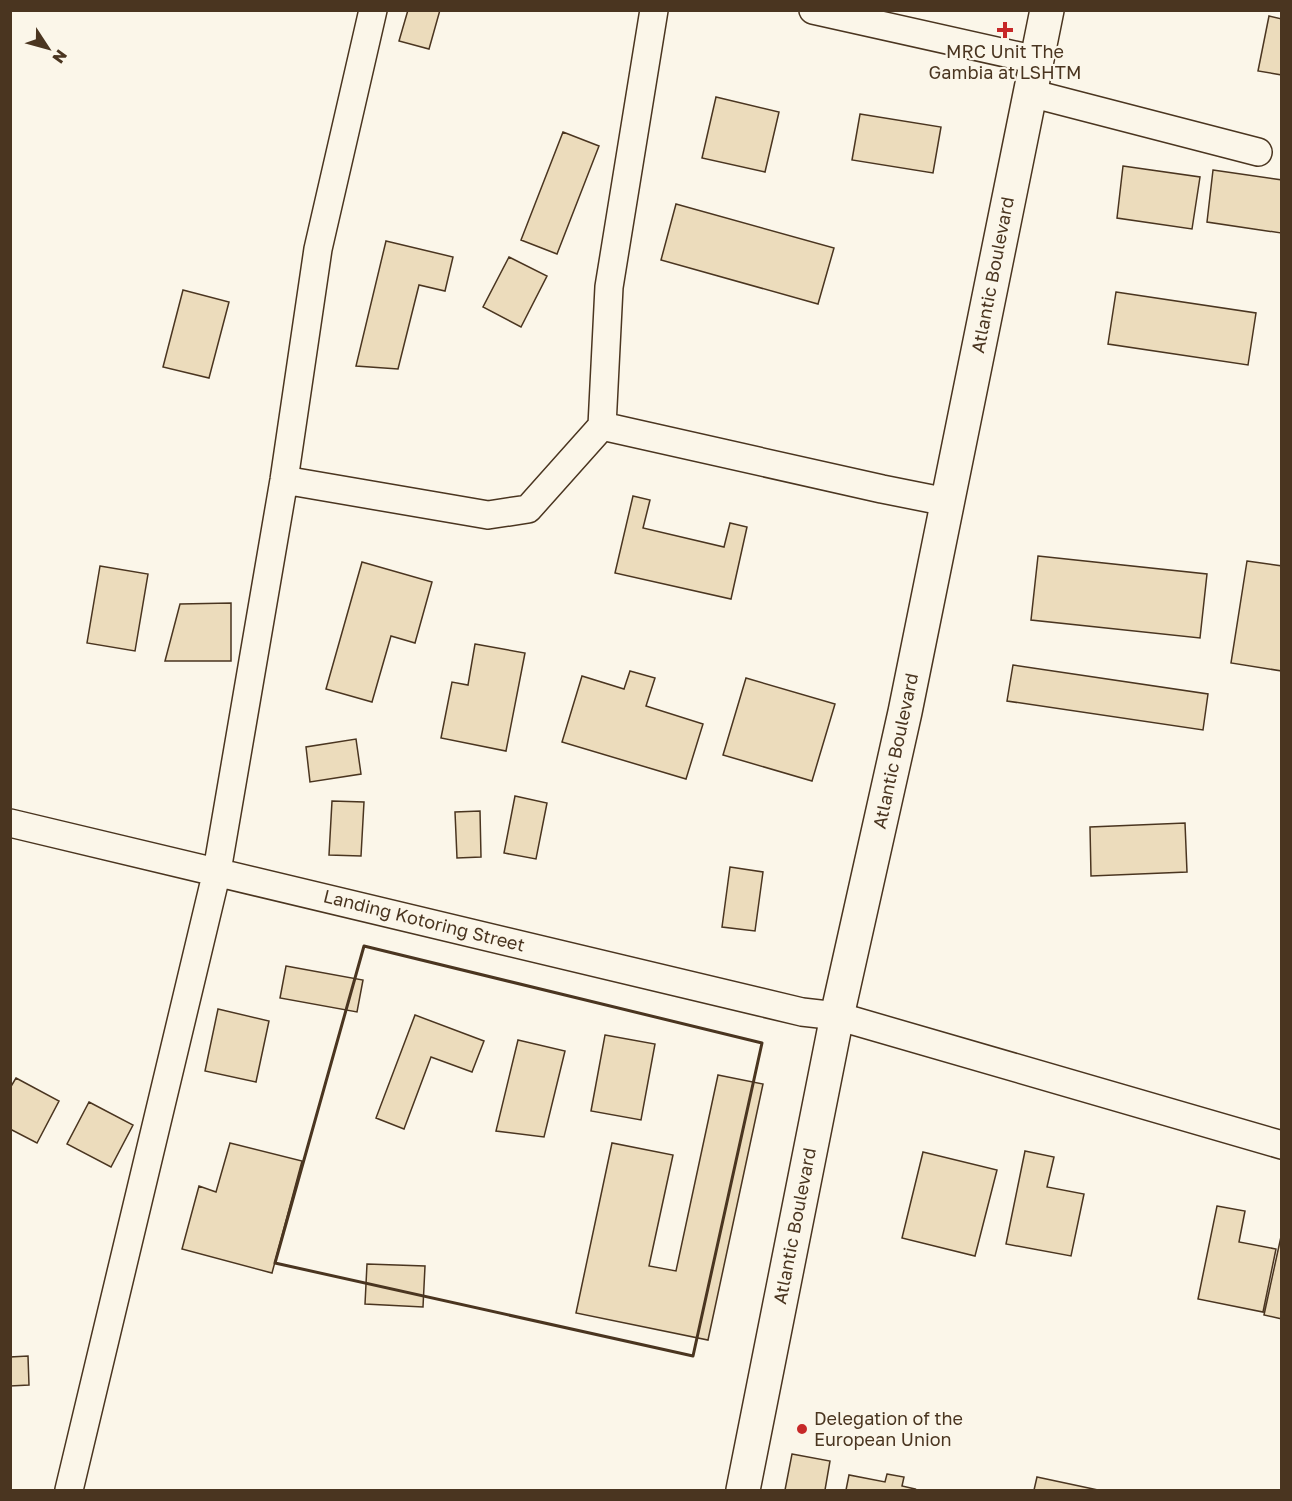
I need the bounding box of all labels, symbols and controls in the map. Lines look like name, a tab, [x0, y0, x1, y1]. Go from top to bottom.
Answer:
north arrow	[18, 18, 78, 78]
marker: MRC Unit The Gambia at LSHTM	[996, 21, 1014, 39]
place label: MRC Unit The Gambia at LSHTM	[929, 40, 1081, 83]
text: N	[48, 46, 72, 68]
street label: Atlantic Boulevard	[966, 195, 1018, 355]
street label: Atlantic Boulevard	[868, 671, 922, 831]
street label: Landing Kotoring Street	[321, 884, 527, 956]
street label: Atlantic Boulevard	[768, 1146, 820, 1306]
place label: Delegation of the European Union	[814, 1407, 963, 1450]
marker: Delegation of the European Union	[795, 1422, 809, 1436]

